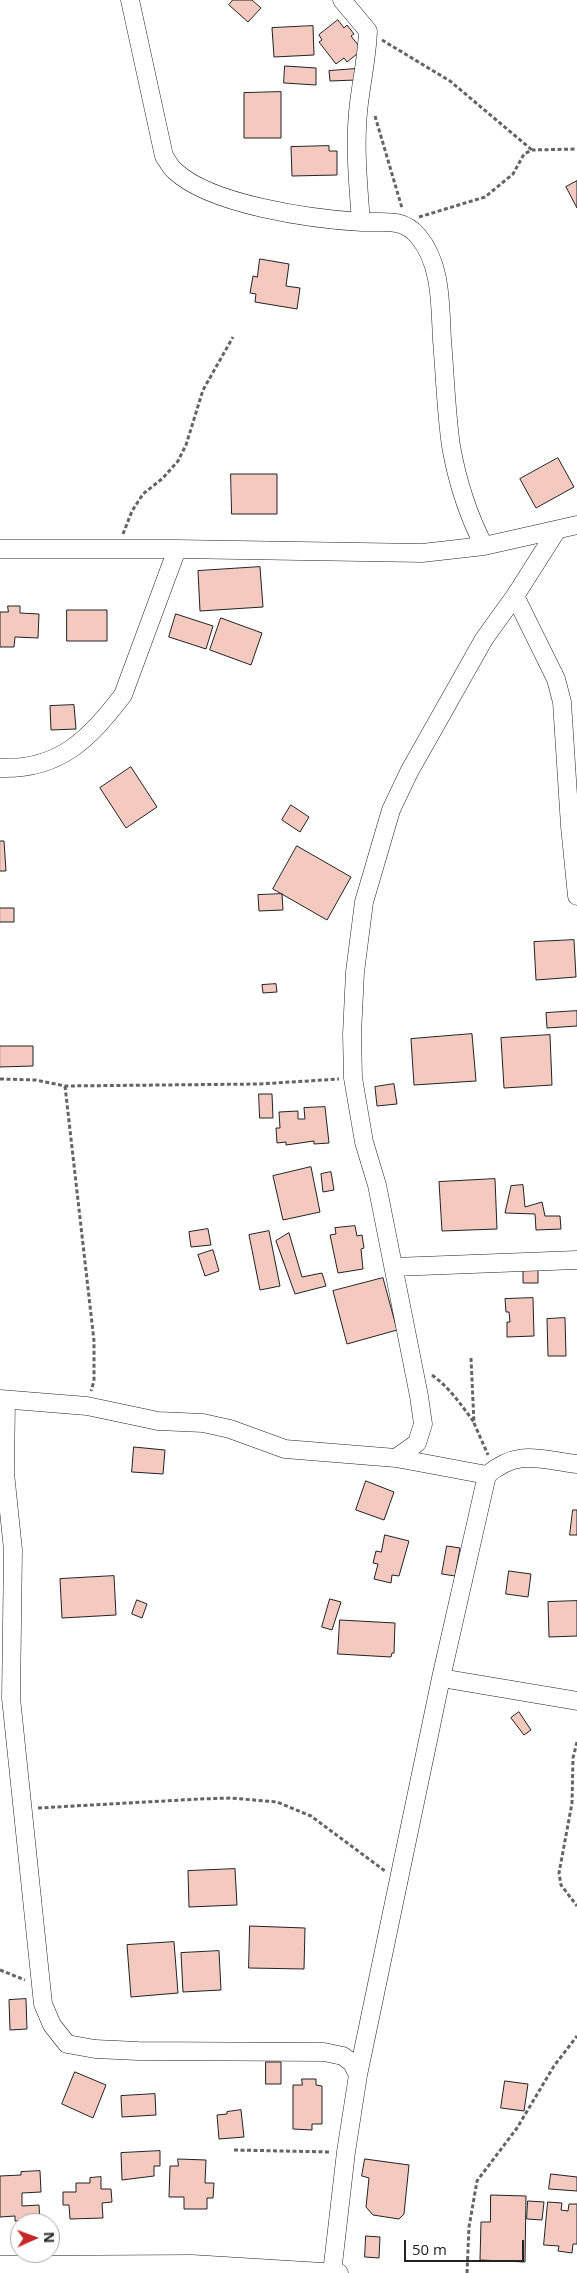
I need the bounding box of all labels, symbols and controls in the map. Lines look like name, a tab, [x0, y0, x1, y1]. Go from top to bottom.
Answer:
north arrow	[10, 2213, 60, 2263]
scale bar	[407, 2230, 527, 2262]
text: N	[40, 2231, 59, 2244]
text: 50 m	[412, 2239, 447, 2259]

